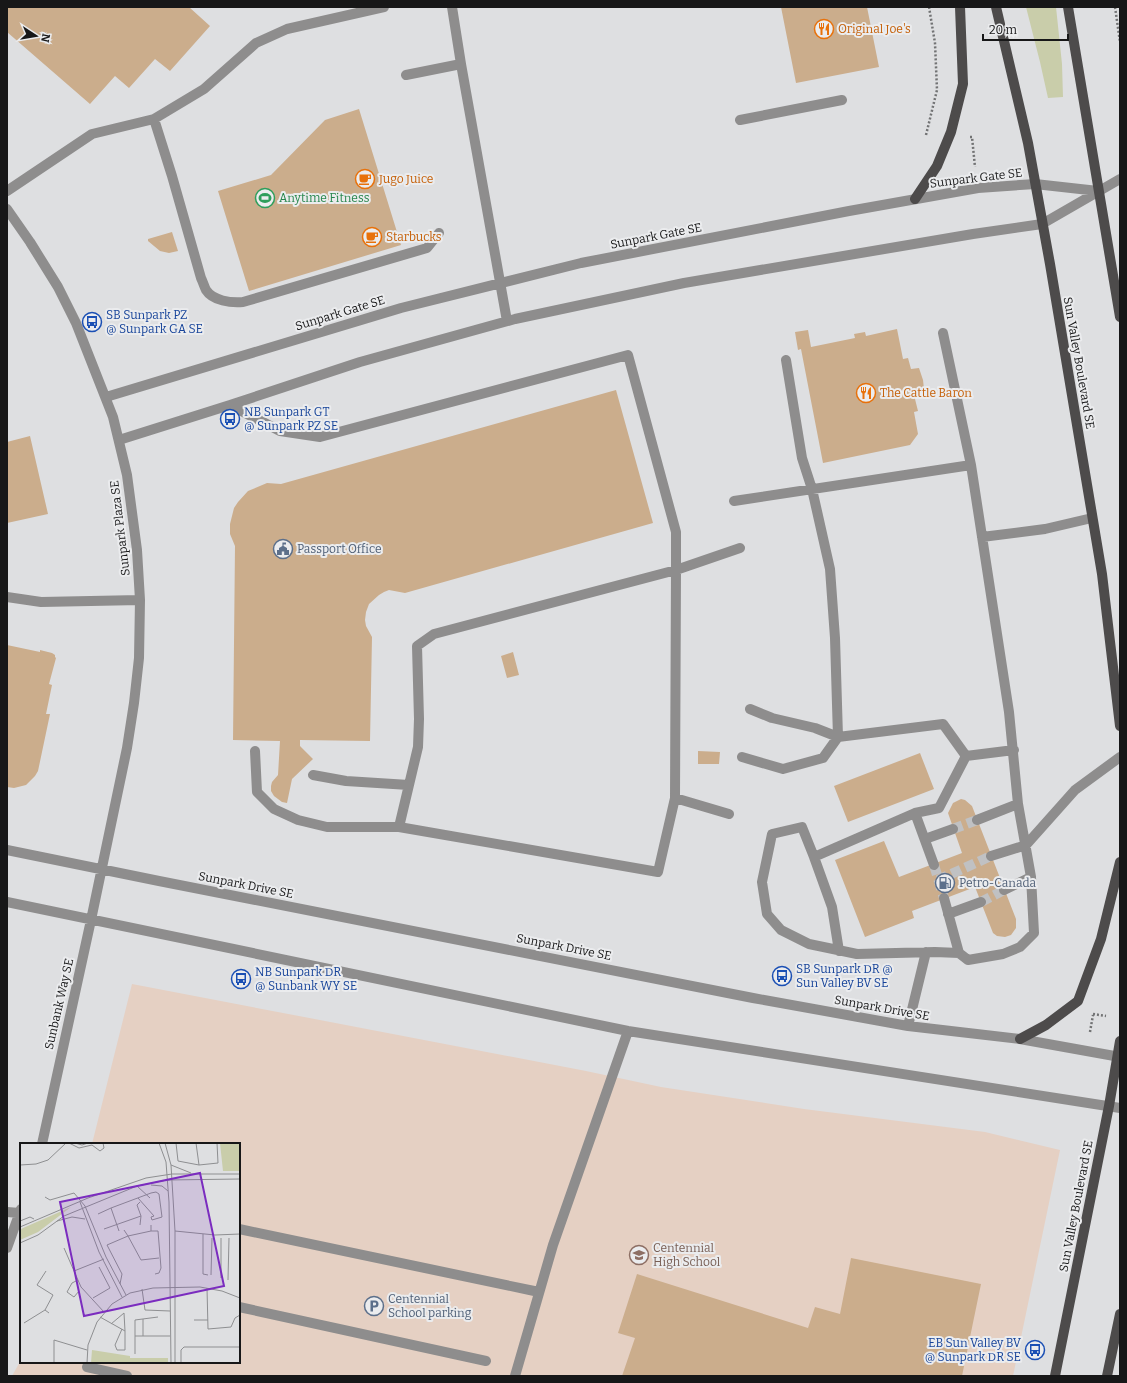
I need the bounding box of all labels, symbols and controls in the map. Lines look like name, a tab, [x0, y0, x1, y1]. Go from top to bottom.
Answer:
north arrow	[16, 16, 56, 56]
scale bar	[983, 16, 1068, 42]
restaurant icon: Original Joe's	[813, 18, 835, 40]
place label: Original Joe's	[838, 22, 911, 36]
text: 20 m	[989, 23, 1018, 37]
text: N	[38, 32, 53, 44]
street label: Sunpark Gate SE	[929, 165, 1023, 191]
cafe icon: Jugo Juice	[354, 168, 376, 190]
place label: Jugo Juice	[378, 172, 433, 186]
sports icon: Anytime Fitness	[254, 187, 276, 209]
place label: Anytime Fitness	[279, 191, 370, 205]
street label: Sunpark Gate SE	[609, 220, 703, 252]
cafe icon: Starbucks	[361, 226, 383, 248]
place label: Starbucks	[386, 230, 442, 244]
street label: Sunpark Gate SE	[294, 293, 386, 333]
street label: Sun Valley Boulevard SE	[1060, 296, 1098, 430]
place label: SB Sunpark PZ @ Sunpark GA SE	[106, 308, 203, 336]
bus stop icon: SB Sunpark PZ @ Sunpark GA SE	[81, 311, 103, 333]
restaurant icon: The Cattle Baron	[855, 382, 877, 404]
place label: The Cattle Baron	[880, 386, 972, 400]
place label: NB Sunpark GT @ Sunpark PZ SE	[244, 405, 338, 433]
bus stop icon: NB Sunpark GT @ Sunpark PZ SE	[219, 408, 241, 430]
street label: Sunpark Plaza SE	[107, 479, 133, 577]
public building icon: Passport Office	[272, 538, 294, 560]
place label: Passport Office	[297, 542, 381, 556]
street label: Sunpark Drive SE	[197, 869, 295, 901]
fuel station icon: Petro-Canada	[934, 872, 956, 894]
place label: Petro-Canada	[959, 876, 1036, 890]
street label: Sunpark Drive SE	[515, 931, 613, 963]
street label: Sunbank Way SE	[42, 957, 76, 1051]
place label: SB Sunpark DR @ Sun Valley BV SE	[796, 962, 893, 990]
place label: NB Sunpark DR @ Sunbank WY SE	[255, 965, 357, 993]
bus stop icon: SB Sunpark DR @ Sun Valley BV SE	[771, 965, 793, 987]
bus stop icon: NB Sunpark DR @ Sunbank WY SE	[230, 968, 252, 990]
street label: Sunpark Drive SE	[833, 993, 931, 1023]
street label: Sun Valley Boulevard SE	[1056, 1139, 1096, 1273]
inset map	[20, 1143, 240, 1363]
place label: Centennial High School	[653, 1241, 721, 1269]
school or university icon: Centennial High School	[628, 1244, 650, 1266]
place label: Centennial School parking	[388, 1292, 472, 1320]
parking icon: Centennial School parking	[363, 1295, 385, 1317]
place label: EB Sun Valley BV @ Sunpark DR SE	[925, 1336, 1022, 1364]
bus stop icon: EB Sun Valley BV @ Sunpark DR SE	[1024, 1339, 1046, 1361]

